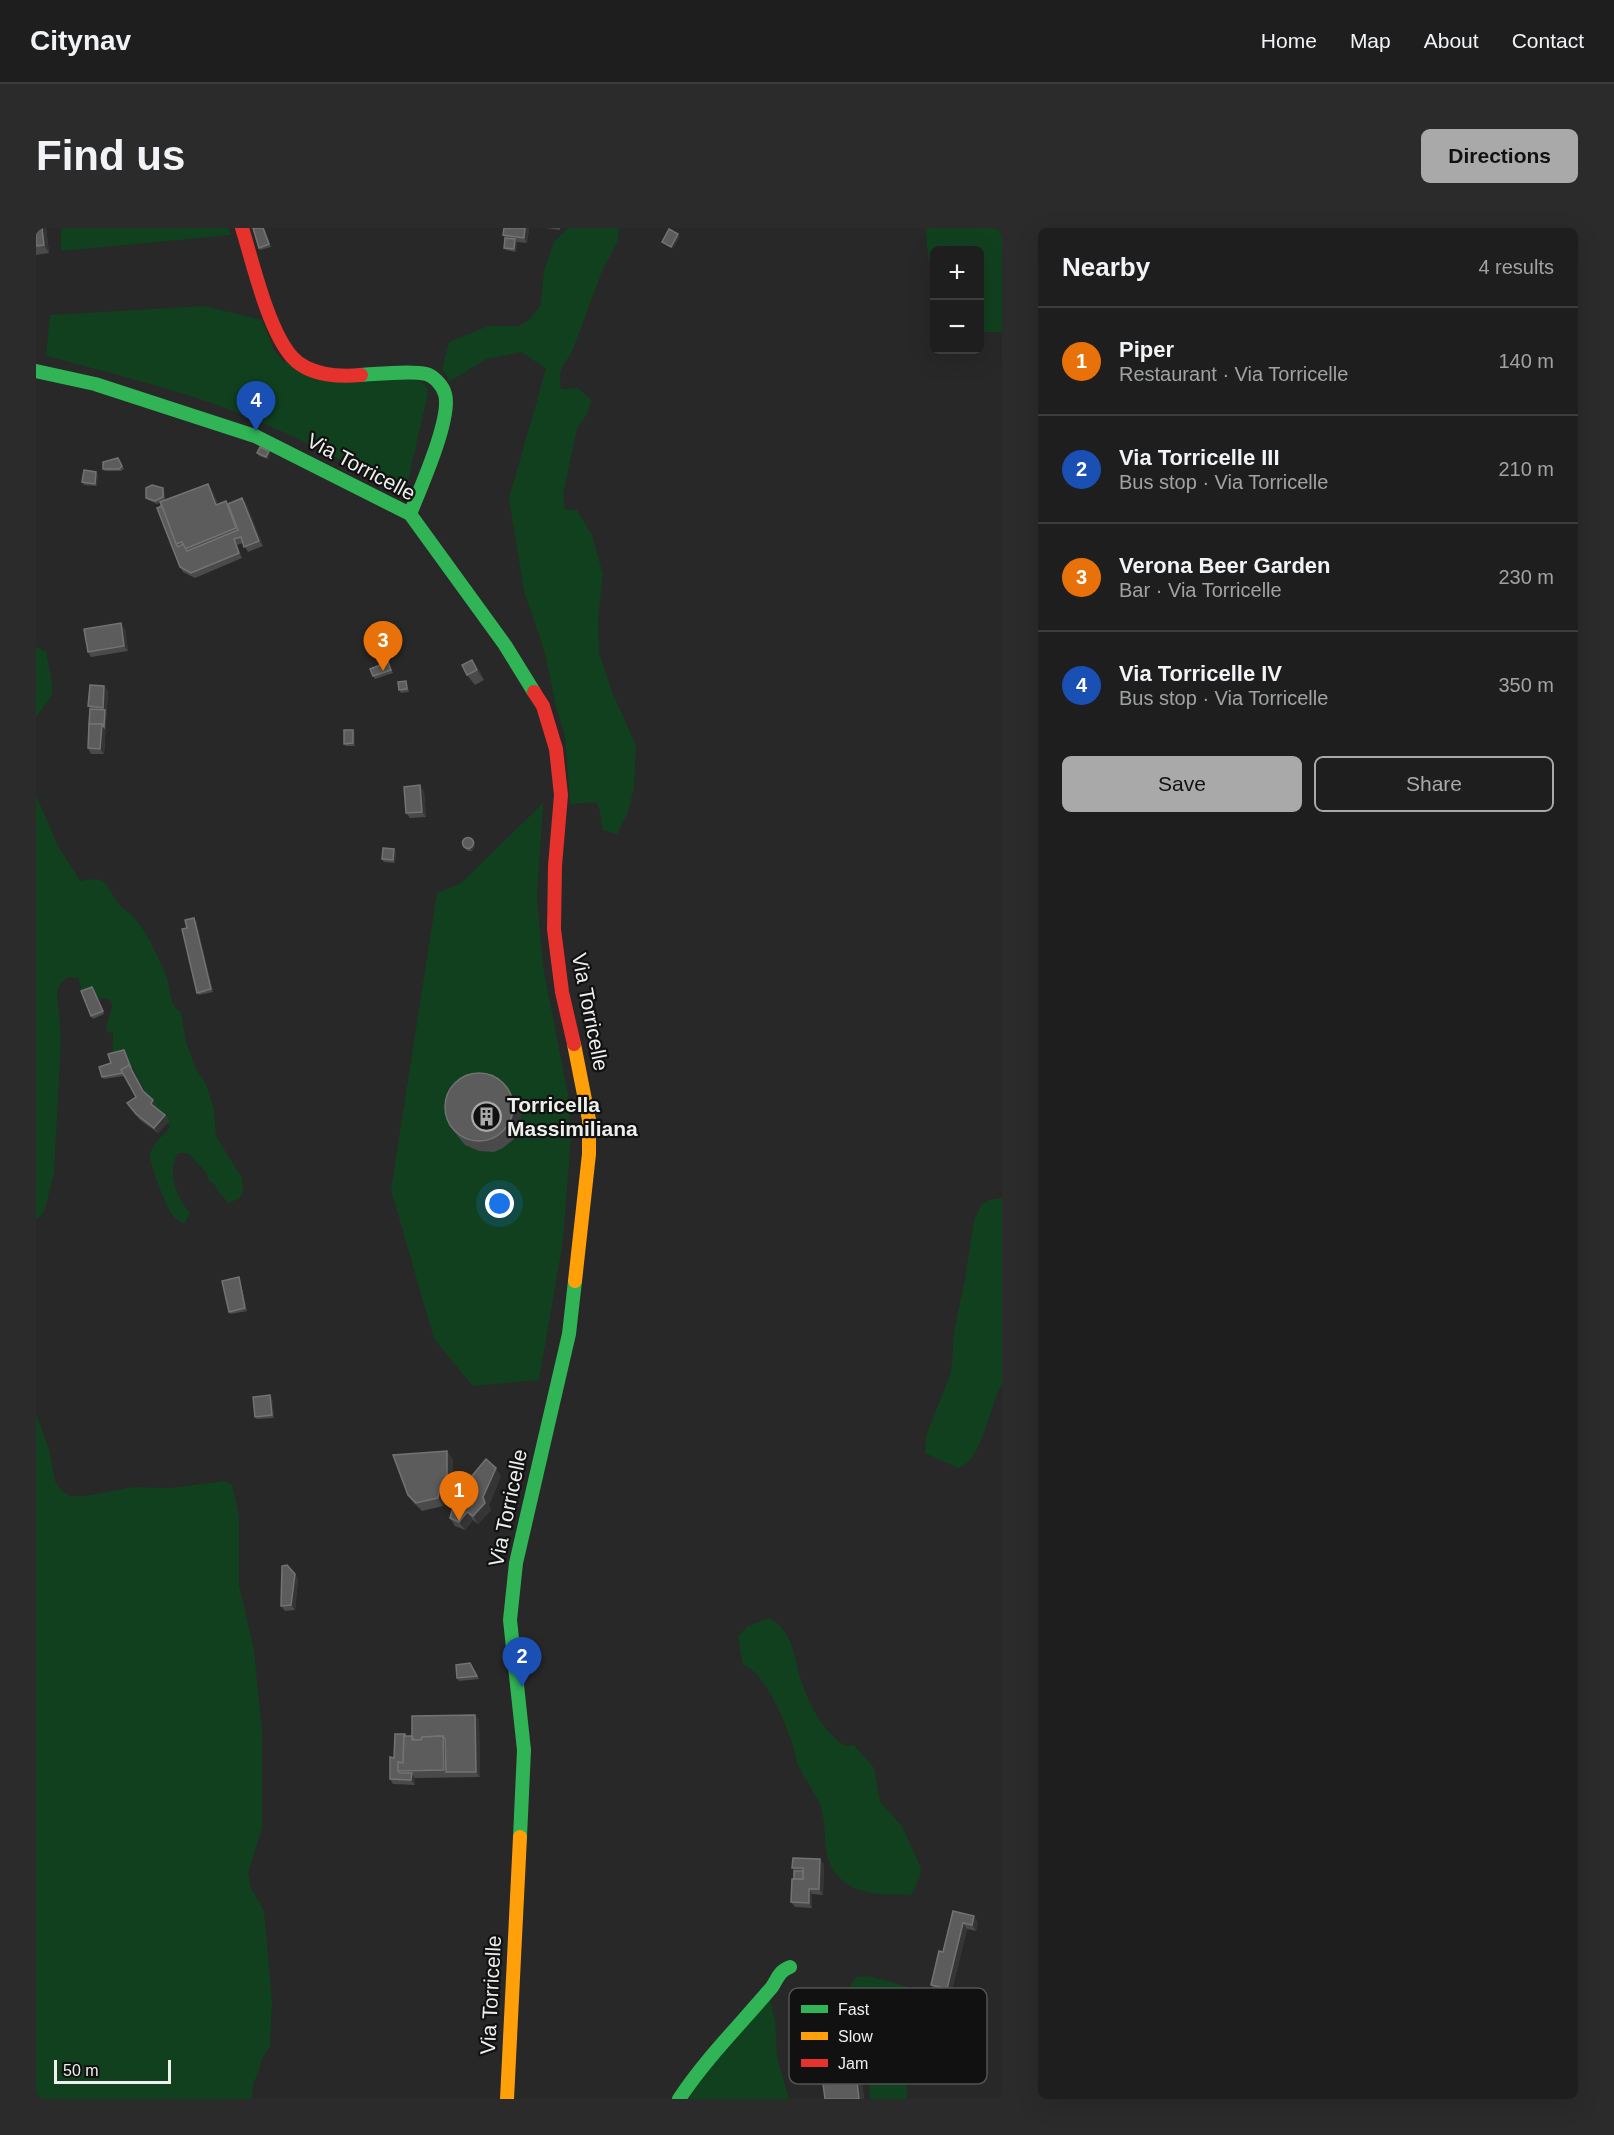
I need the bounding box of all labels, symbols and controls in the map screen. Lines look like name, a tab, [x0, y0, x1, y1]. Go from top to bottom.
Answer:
text: Citynav	[30, 25, 131, 56]
text: Home	[1261, 29, 1317, 52]
text: Map	[1350, 29, 1391, 52]
text: About	[1424, 29, 1479, 52]
text: Contact	[1512, 29, 1584, 52]
button: Directions	[1421, 129, 1578, 183]
text: Find us	[36, 132, 185, 179]
map controls	[930, 246, 984, 354]
button: +	[930, 246, 984, 300]
text: Nearby	[1062, 252, 1150, 282]
text: 4 results	[1478, 256, 1554, 278]
button: −	[930, 300, 984, 354]
text: Piper	[1119, 337, 1174, 362]
text: 1	[1076, 350, 1087, 372]
text: 140 m	[1498, 350, 1554, 372]
text: Restaurant · Via Torricelle	[1119, 363, 1348, 385]
pin: 4	[236, 382, 276, 431]
street label: Via Torricelle	[303, 428, 419, 505]
text: Via Torricelle III	[1119, 445, 1280, 470]
text: 2	[1076, 458, 1087, 480]
text: 210 m	[1498, 458, 1554, 480]
text: Bus stop · Via Torricelle	[1119, 471, 1328, 493]
text: Verona Beer Garden	[1119, 553, 1331, 578]
text: 3	[1076, 566, 1087, 588]
text: 230 m	[1498, 566, 1554, 588]
text: Bar · Via Torricelle	[1119, 579, 1282, 601]
pin: 3	[364, 622, 402, 671]
text: Via Torricelle IV	[1119, 661, 1282, 686]
text: 4	[1076, 674, 1087, 696]
text: 350 m	[1498, 674, 1554, 696]
text: Bus stop · Via Torricelle	[1119, 687, 1328, 709]
button: Save	[1062, 756, 1302, 812]
button: Share	[1314, 756, 1554, 812]
street label: Via Torricelle	[568, 951, 613, 1073]
place label: Torricella Massimiliana	[507, 1093, 638, 1140]
building icon: Torricella Massimiliana	[470, 1101, 502, 1133]
your location	[485, 1189, 514, 1218]
street label: Via Torricelle	[484, 1447, 531, 1569]
pin: 1	[440, 1472, 478, 1521]
pin: 2	[502, 1638, 542, 1687]
street label: Via Torricelle	[476, 1935, 505, 2055]
legend	[789, 1988, 987, 2084]
text: Fast	[838, 2001, 870, 2018]
text: Slow	[838, 2028, 873, 2045]
text: Jam	[838, 2055, 868, 2072]
scale bar	[54, 2057, 171, 2084]
text: 50 m	[63, 2062, 99, 2079]

